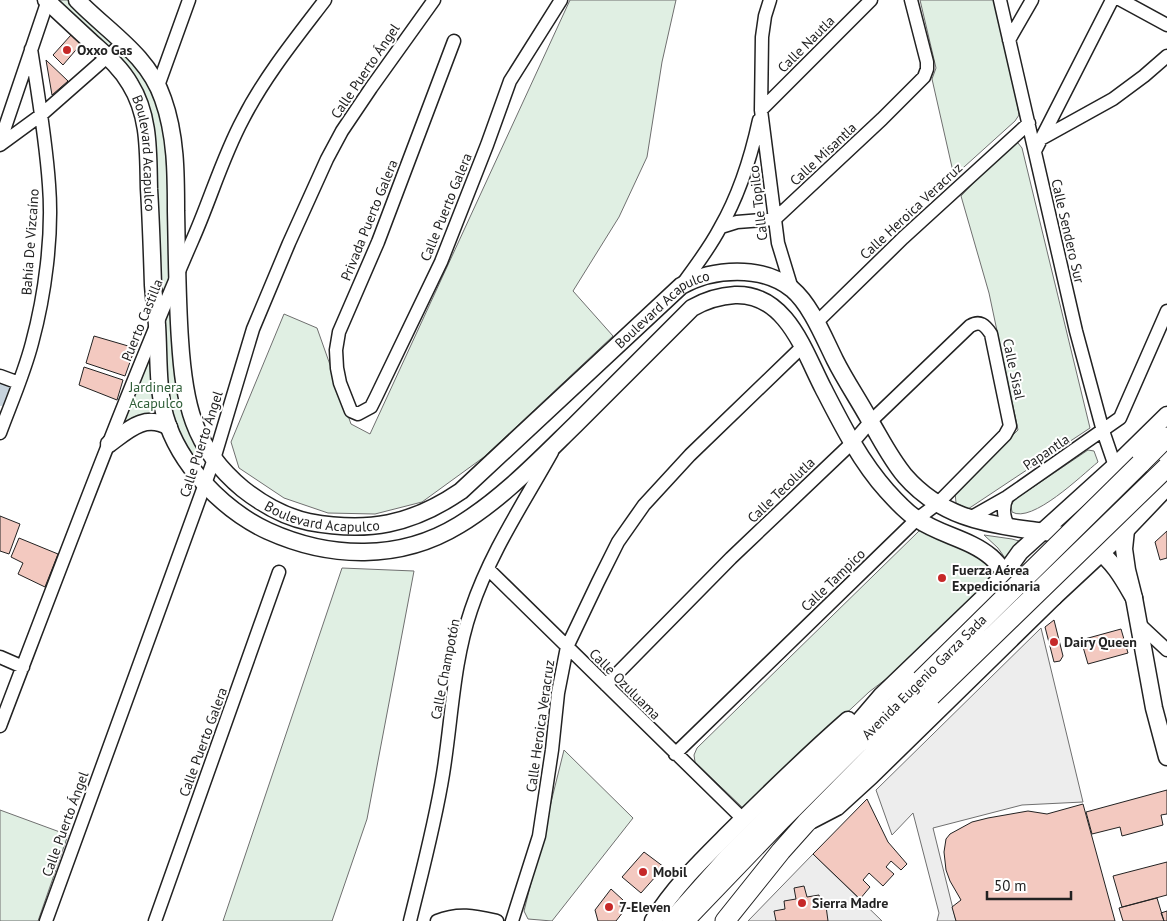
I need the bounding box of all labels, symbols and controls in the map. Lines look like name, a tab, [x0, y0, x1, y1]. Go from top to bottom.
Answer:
street label: Calle Nautla	[774, 12, 838, 76]
street label: Calle Puerto Ángel	[327, 20, 403, 122]
place label: Oxxo Gas	[77, 41, 133, 59]
marker: Oxxo Gas	[61, 44, 73, 56]
street label: Boulevard Acapulco	[128, 92, 159, 212]
street label: Calle Misantla	[786, 118, 860, 190]
street label: Calle Puerto Galera	[416, 150, 476, 264]
street label: Privada Puerto Galera	[336, 157, 402, 283]
street label: Calle Heroica Veracruz	[856, 159, 966, 263]
street label: Calle Topilco	[744, 164, 772, 242]
street label: Calle Sendero Sur	[1047, 177, 1089, 285]
street label: Bahía De Vizcaíno	[17, 188, 43, 296]
street label: Boulevard Acapulco	[611, 266, 711, 352]
street label: Puerto Castilla	[117, 276, 167, 364]
street label: Calle Sisal	[999, 337, 1029, 401]
park label: Jardinera Acapulco	[128, 378, 183, 412]
street label: Calle Puerto Ángel	[175, 389, 227, 499]
street label: Papantla	[1019, 430, 1073, 474]
street label: Calle Tecolutla	[743, 453, 819, 527]
street label: Boulevard Acapulco	[261, 497, 381, 536]
street label: Calle Tampico	[797, 545, 869, 615]
place label: Fuerza Aérea Expedicionaria	[952, 561, 1040, 595]
marker: Fuerza Aérea Expedicionaria	[936, 572, 948, 584]
street label: Avenida Eugenio Garza Sada	[858, 611, 990, 743]
street label: Calle Champotón	[426, 617, 464, 721]
place label: Dairy Queen	[1064, 633, 1137, 651]
marker: Dairy Queen	[1048, 636, 1060, 648]
street label: Calle Ozuluama	[586, 645, 665, 724]
street label: Calle Heroica Veracruz	[522, 659, 558, 793]
street label: Calle Puerto Galera	[175, 685, 231, 799]
street label: Calle Puerto Ángel	[38, 769, 92, 879]
place label: Mobil	[653, 863, 688, 881]
marker: Mobil	[637, 866, 649, 878]
scale bar	[987, 868, 1071, 900]
text: 50 m	[994, 876, 1027, 895]
place label: Sierra Madre	[812, 894, 888, 912]
marker: Sierra Madre	[796, 897, 808, 909]
place label: 7-Eleven	[619, 898, 671, 916]
marker: 7-Eleven	[603, 901, 615, 913]

